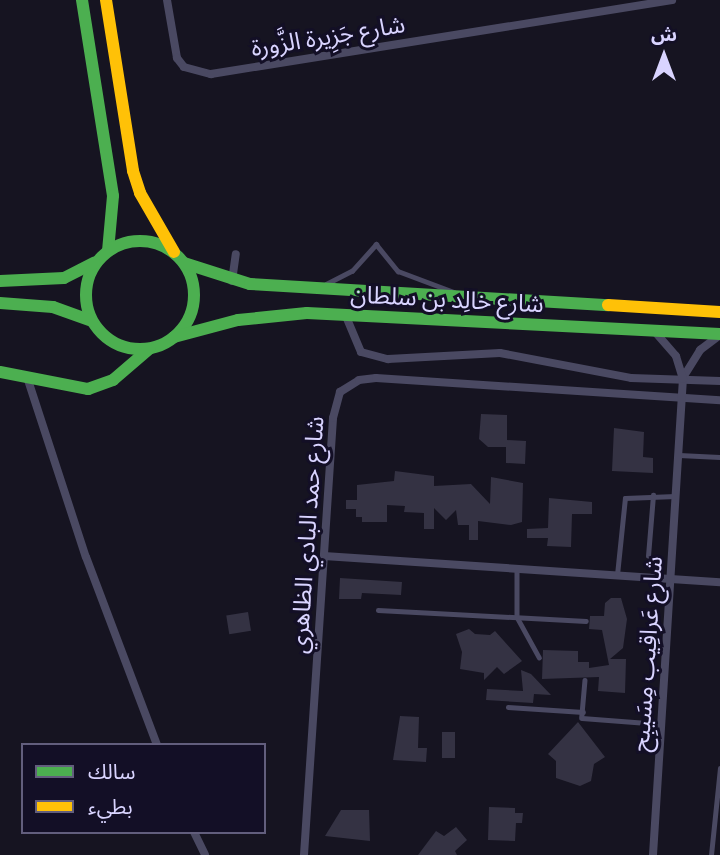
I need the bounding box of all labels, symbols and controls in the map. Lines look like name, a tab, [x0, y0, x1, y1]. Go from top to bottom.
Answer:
street label: شارع جَزِيرة الزَّورة	[249, 10, 407, 62]
north arrow	[629, 21, 699, 91]
text: ش	[651, 23, 677, 46]
street label: شارع خالِد بن سلطان	[350, 280, 544, 318]
street label: شارع حمد البادي الظاهري	[284, 415, 330, 655]
street label: شارع عَراقِيب مِسَيبِح	[626, 555, 668, 753]
legend	[21, 743, 266, 834]
text: سالك	[88, 759, 135, 784]
text: بطيء	[88, 794, 133, 819]

